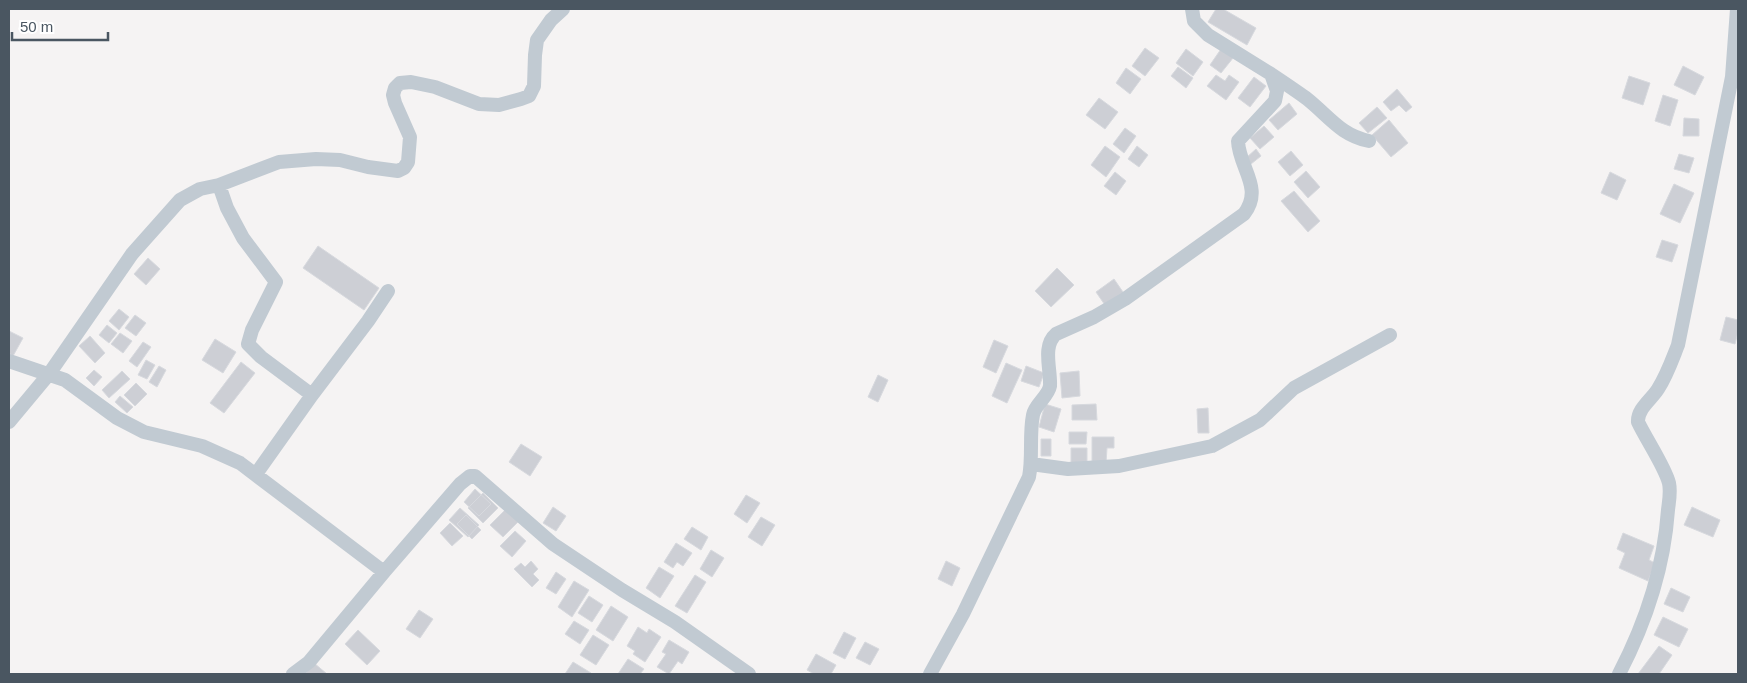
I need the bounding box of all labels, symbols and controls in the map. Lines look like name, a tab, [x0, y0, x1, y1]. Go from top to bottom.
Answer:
scale bar	[12, 10, 109, 42]
text: 50 m	[20, 18, 53, 35]

